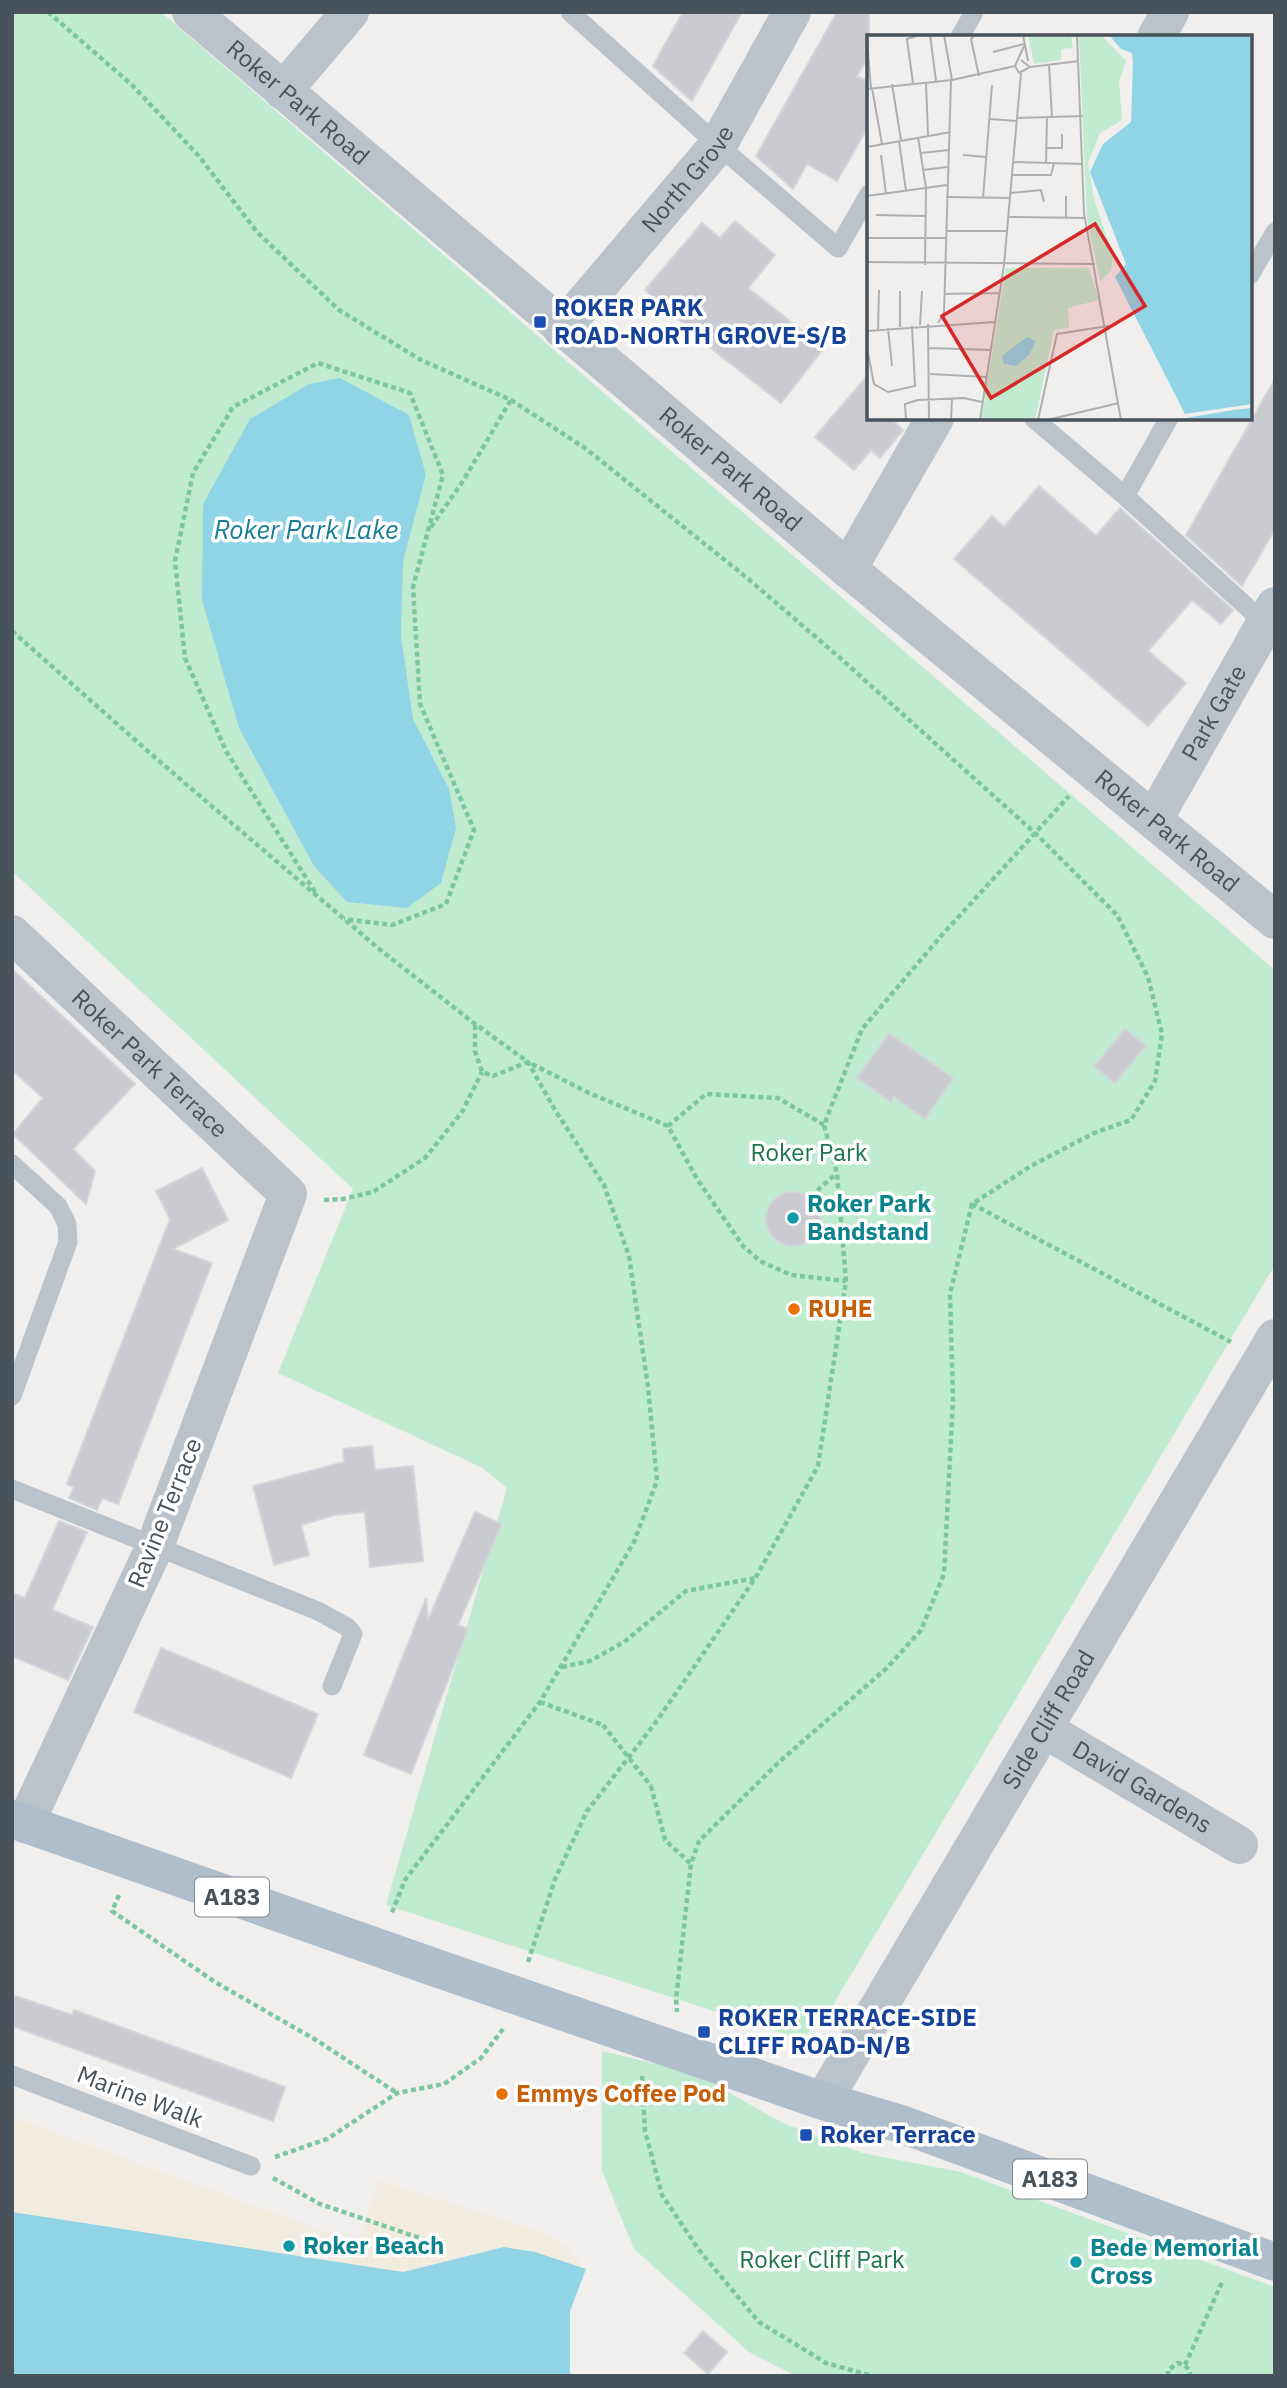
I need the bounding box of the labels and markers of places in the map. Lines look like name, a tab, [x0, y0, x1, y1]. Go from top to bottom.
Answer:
place label: ROKER PARK ROAD-NORTH GROVE-S/B	[554, 291, 847, 351]
marker: ROKER PARK ROAD-NORTH GROVE-S/B	[532, 314, 548, 330]
place label: Roker Park Bandstand	[807, 1187, 931, 1247]
marker: Roker Park Bandstand	[785, 1210, 801, 1226]
place label: RUHE	[808, 1292, 872, 1324]
marker: RUHE	[786, 1301, 802, 1317]
place label: ROKER TERRACE-SIDE CLIFF ROAD-N/B	[718, 2001, 977, 2061]
marker: ROKER TERRACE-SIDE CLIFF ROAD-N/B	[696, 2024, 712, 2040]
place label: Emmys Coffee Pod	[516, 2077, 726, 2109]
marker: Emmys Coffee Pod	[494, 2086, 510, 2102]
place label: Roker Terrace	[820, 2118, 976, 2150]
marker: Roker Terrace	[798, 2127, 814, 2143]
place label: Roker Beach	[303, 2229, 444, 2261]
place label: Bede Memorial Cross	[1090, 2231, 1259, 2291]
marker: Roker Beach	[281, 2238, 297, 2254]
marker: Bede Memorial Cross	[1068, 2254, 1084, 2270]

